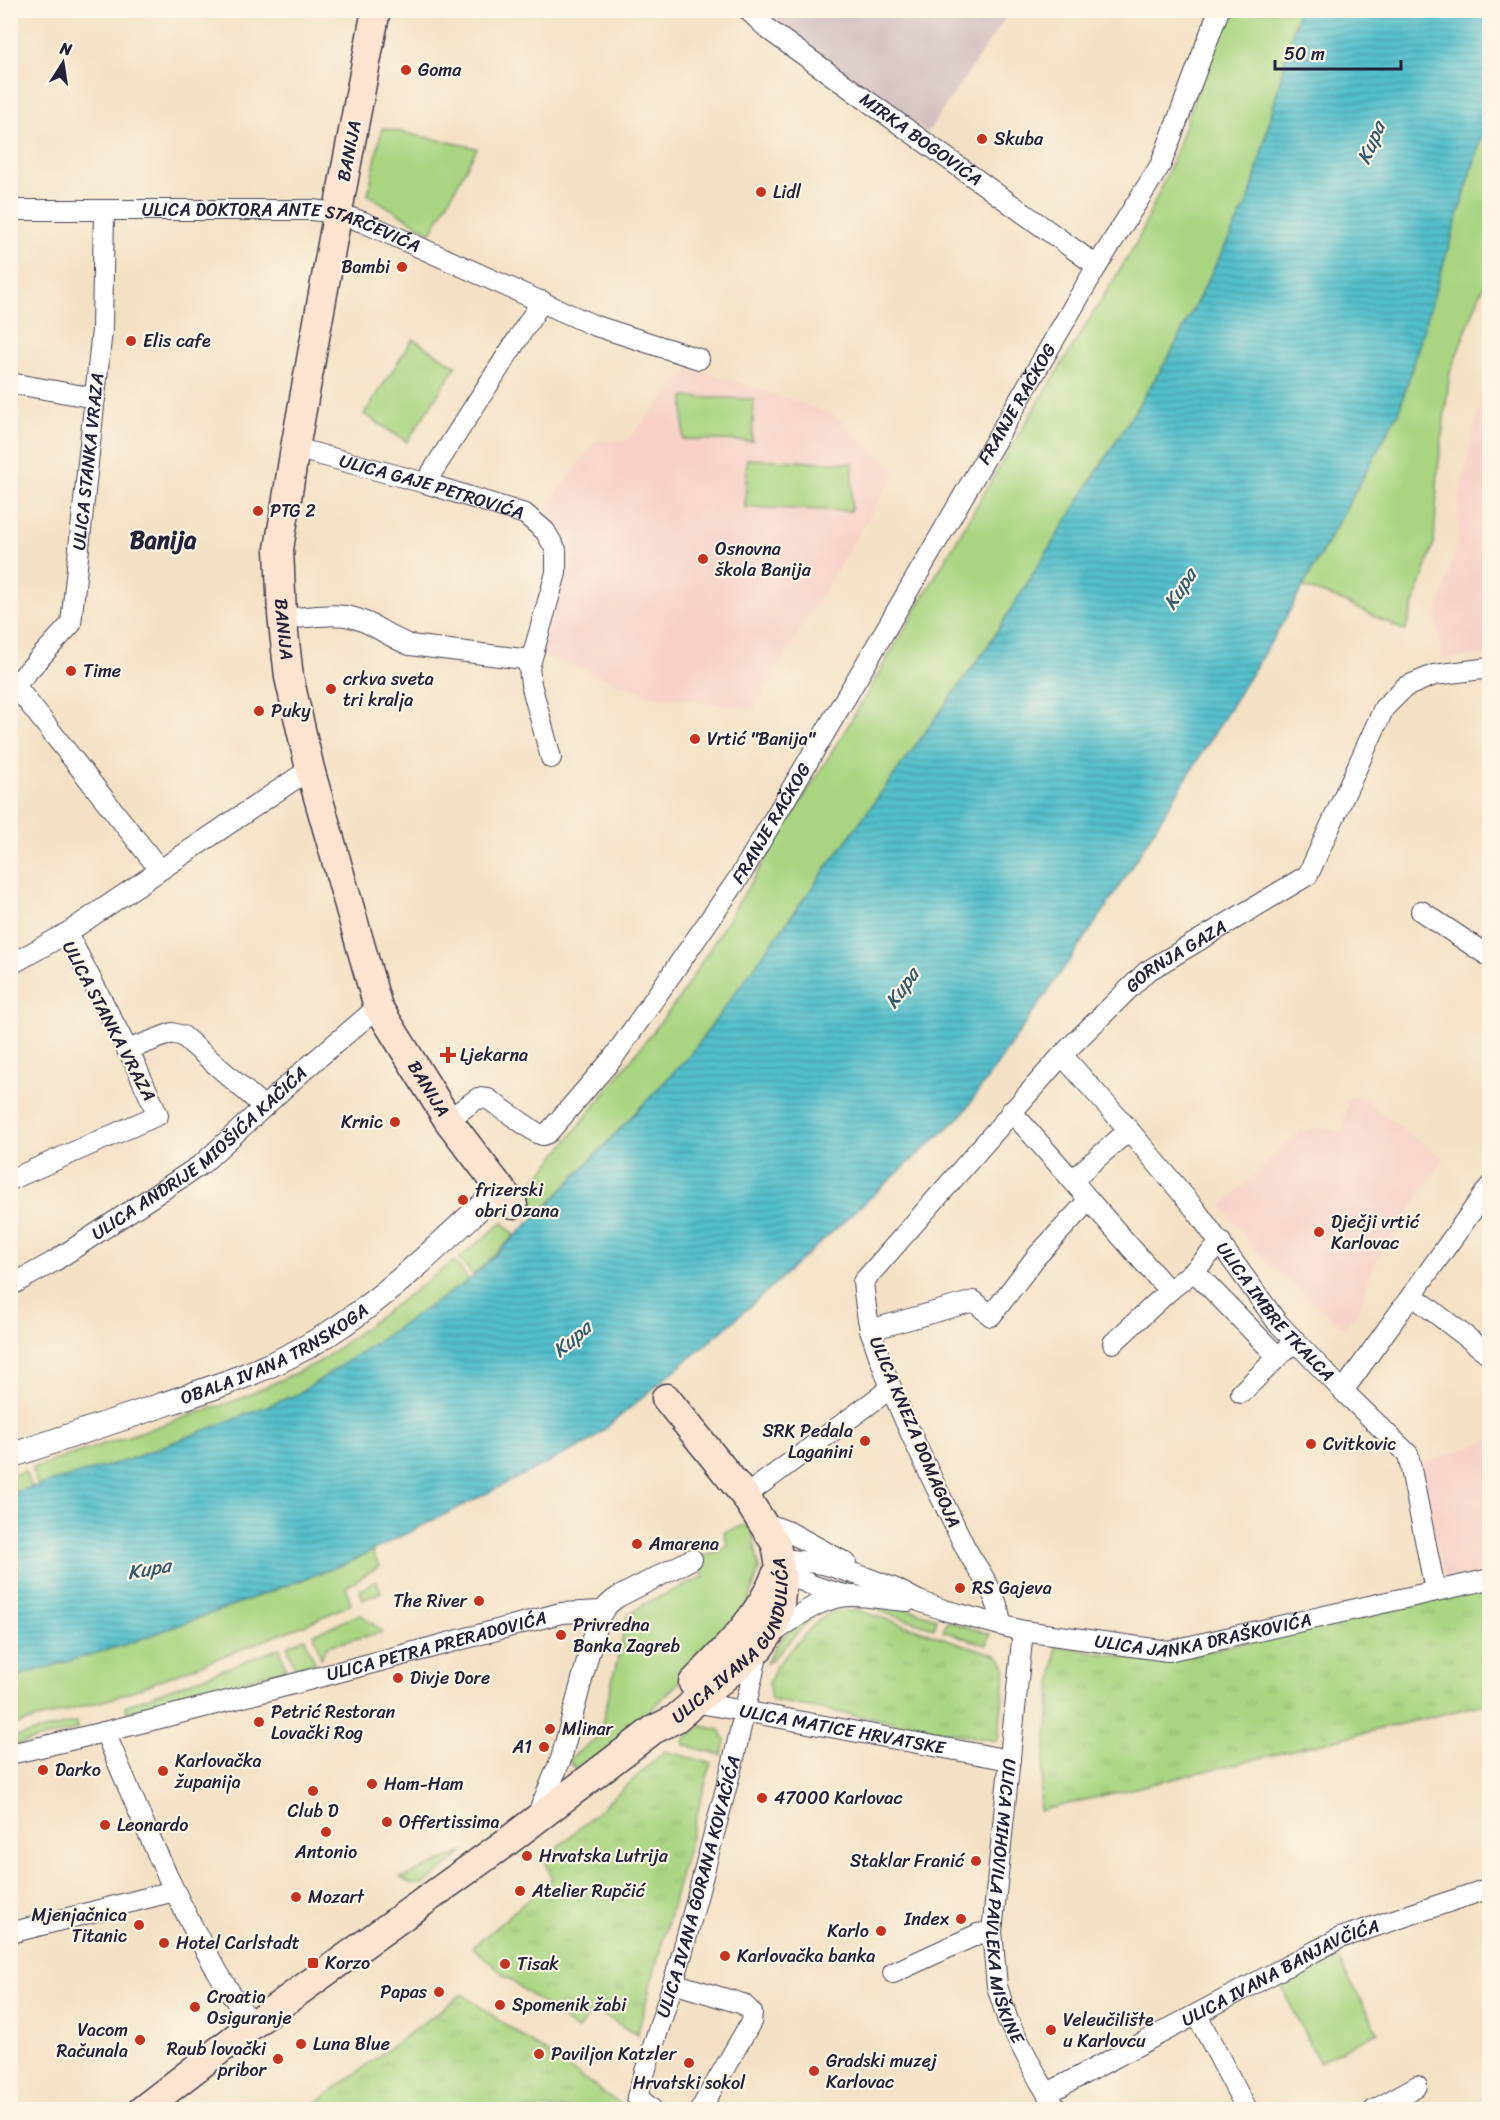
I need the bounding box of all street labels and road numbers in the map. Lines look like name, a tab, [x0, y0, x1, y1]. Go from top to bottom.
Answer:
street label: MIRKA BOGOVIĆA	[853, 84, 989, 195]
street label: BANIJA	[327, 118, 371, 184]
street label: ULICA DOKTORA ANTE STARČEVIĆA	[142, 194, 426, 262]
street label: FRANJE RAČKOG	[969, 336, 1065, 471]
street label: ULICA STANKA VRAZA	[63, 371, 113, 552]
street label: ULICA GAJE PETROVIĆA	[336, 445, 528, 529]
street label: BANIJA	[265, 598, 303, 662]
street label: FRANJE RAČKOG	[723, 756, 820, 891]
street label: GORNJA GAZA	[1117, 911, 1233, 1001]
street label: ULICA STANKA VRAZA	[53, 935, 165, 1107]
street label: BANIJA	[399, 1054, 458, 1123]
street label: ULICA ANDRIJE MIOŠIĆA KAČIĆA	[85, 1058, 315, 1249]
street label: ULICA IMBRE TKALCA	[1207, 1235, 1343, 1390]
street label: OBALA IVANA TRNSKOGA	[176, 1295, 376, 1414]
street label: ULICA KNEZA DOMAGOJA	[860, 1331, 970, 1533]
street label: ULICA IVANA GUNDULIĆA	[664, 1555, 798, 1732]
street label: ULICA PETRA PRERADOVIĆA	[323, 1601, 550, 1691]
street label: ULICA JANKA DRAŠKOVIĆA	[1093, 1603, 1314, 1667]
street label: ULICA MATICE HRVATSKE	[737, 1695, 949, 1764]
street label: ULICA IVANA GORANA KOVAČIĆA	[647, 1752, 750, 2022]
street label: ULICA MIHOVILA PAVLEKA MIŠKINE	[976, 1757, 1034, 2051]
street label: ULICA IVANA BANJAVČIĆA	[1175, 1910, 1384, 2036]

